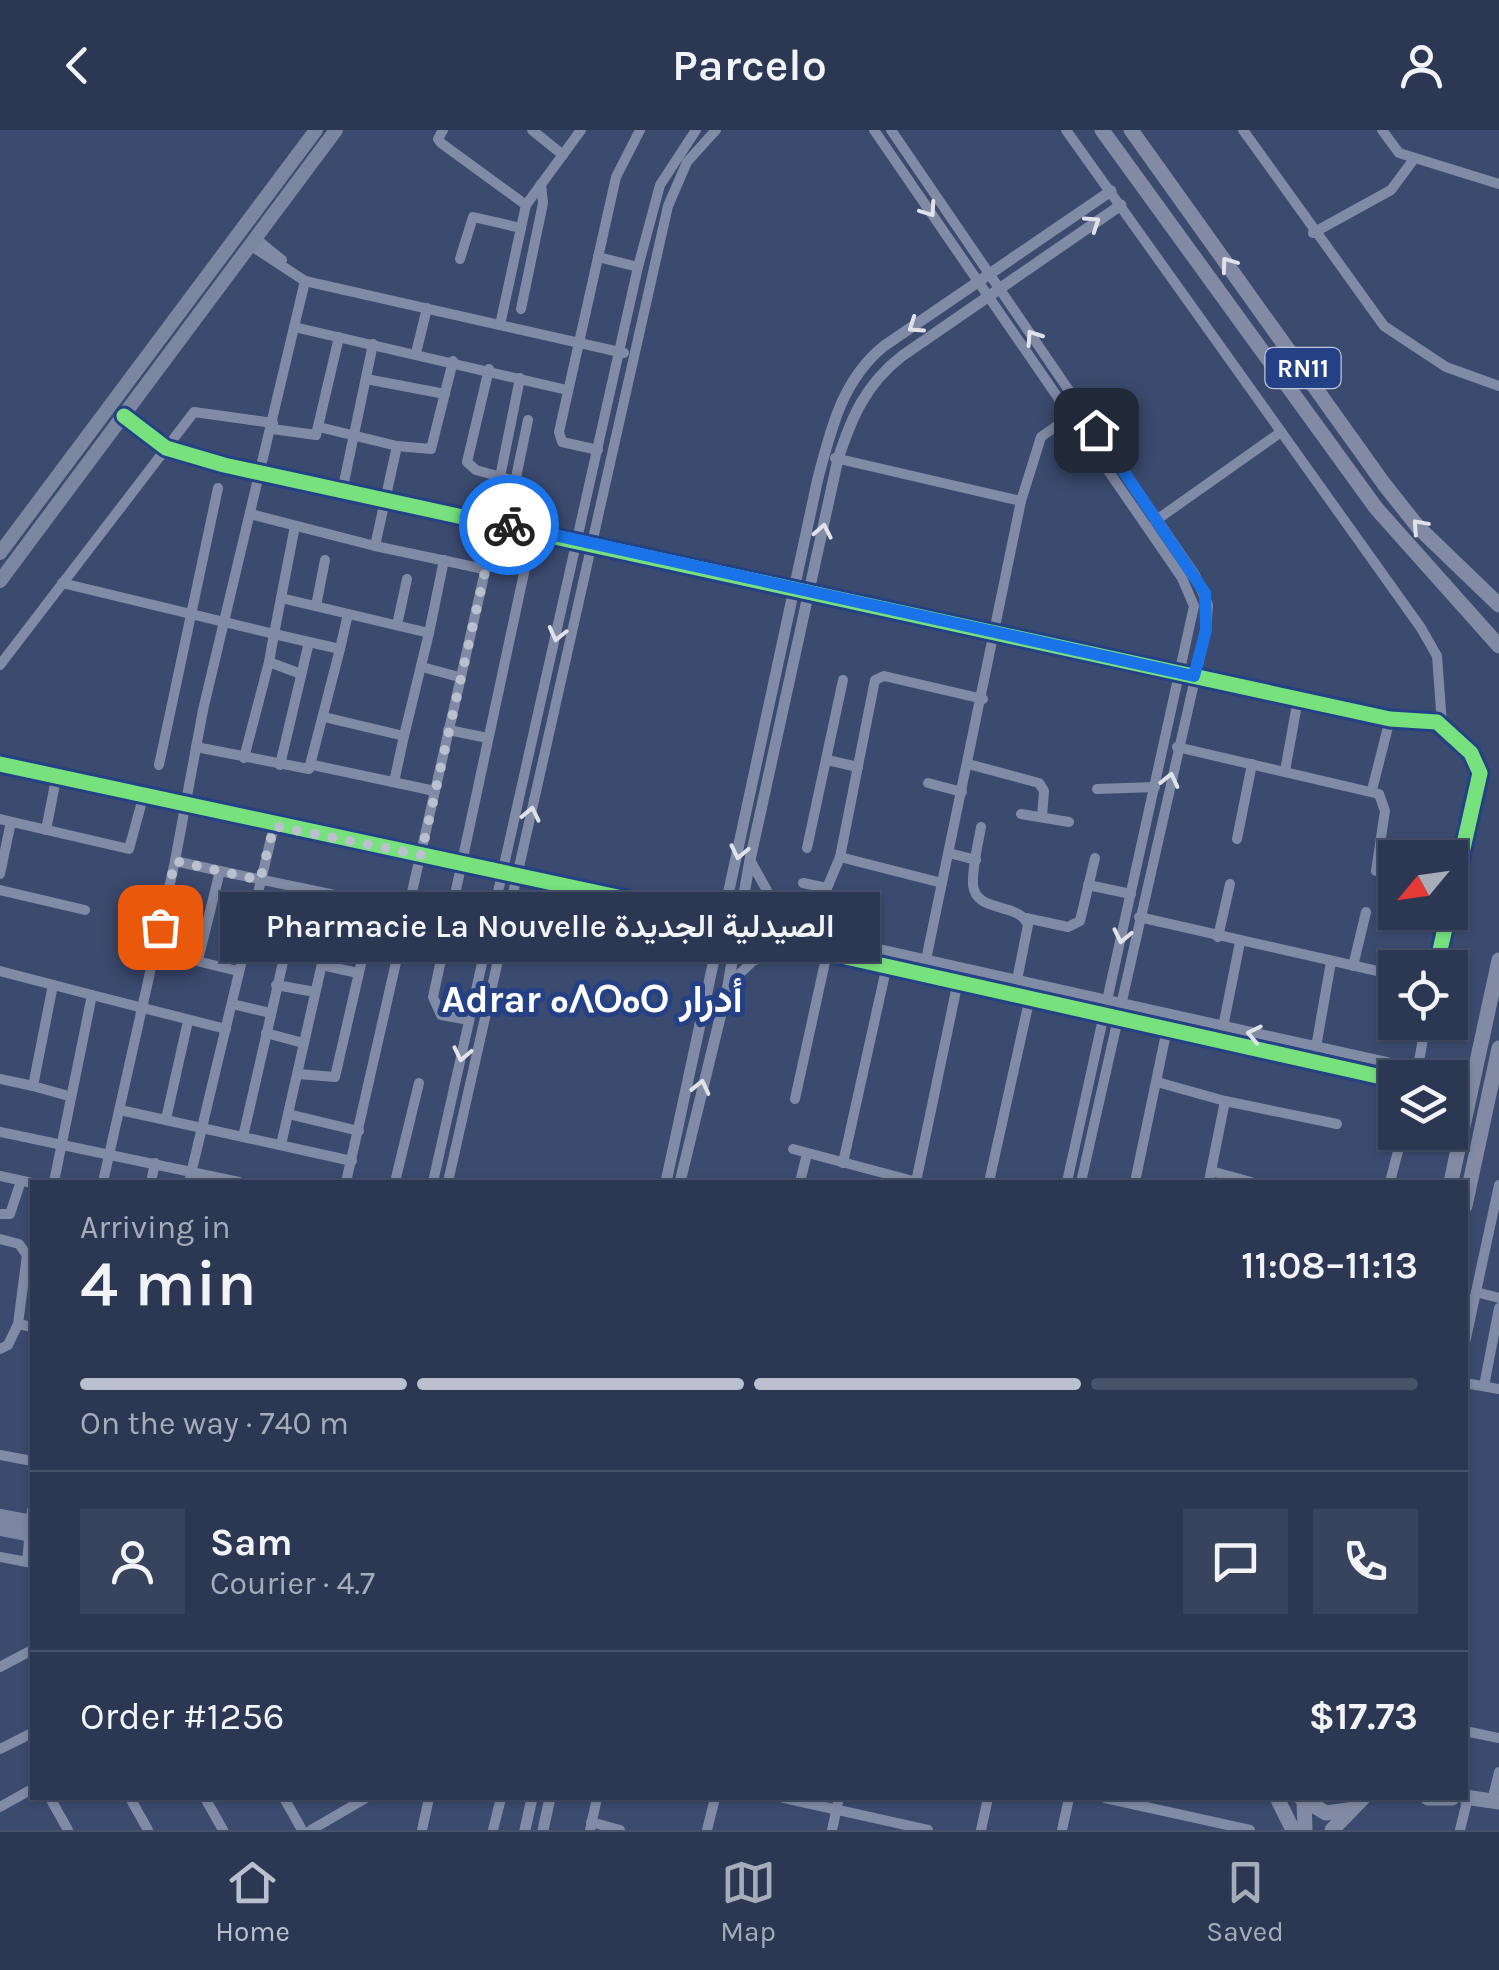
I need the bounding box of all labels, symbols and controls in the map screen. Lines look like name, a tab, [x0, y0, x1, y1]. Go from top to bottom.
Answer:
icon: back	[50, 38, 105, 93]
icon: person	[1394, 38, 1449, 93]
text: Parcelo	[672, 39, 827, 91]
one-way arrow	[917, 199, 935, 218]
one-way arrow	[1082, 217, 1100, 236]
one-way arrow	[1222, 257, 1239, 275]
one-way arrow	[907, 313, 925, 332]
one-way arrow	[1026, 330, 1045, 348]
road number: RN11	[1266, 348, 1340, 388]
pin	[1054, 388, 1139, 473]
icon: home	[1069, 403, 1124, 458]
courier	[459, 475, 559, 575]
icon: bike	[482, 498, 537, 553]
one-way arrow	[1413, 519, 1431, 538]
one-way arrow	[812, 523, 833, 539]
one-way arrow	[548, 625, 569, 642]
one-way arrow	[1158, 772, 1179, 789]
one-way arrow	[519, 806, 540, 823]
north arrow	[1378, 840, 1468, 930]
map controls	[1378, 840, 1468, 1150]
one-way arrow	[729, 843, 750, 860]
pin	[118, 885, 203, 970]
callout: Pharmacie La Nouvelle الصيدلية الجديدة	[220, 892, 880, 962]
icon: bag	[133, 900, 188, 955]
text: Pharmacie La Nouvelle الصيدلية الجديدة	[266, 908, 834, 945]
one-way arrow	[1113, 927, 1134, 944]
button: locate	[1378, 950, 1468, 1040]
district label: Adrar ⴰⴷⵔⴰⵔ أدرار	[441, 977, 743, 1023]
one-way arrow	[1246, 1025, 1263, 1046]
one-way arrow	[453, 1045, 474, 1062]
button: layers	[1378, 1060, 1468, 1150]
one-way arrow	[689, 1079, 710, 1096]
text: Arriving in	[80, 1209, 231, 1246]
text: 11:08–11:13	[1241, 1243, 1418, 1288]
text: 4 min	[80, 1245, 257, 1321]
text: On the way · 740 m	[80, 1405, 349, 1442]
button: person	[80, 1509, 185, 1614]
button: chat	[1183, 1509, 1288, 1614]
button: phone	[1313, 1509, 1418, 1614]
text: Sam	[210, 1520, 293, 1565]
text: Courier · 4.7	[210, 1565, 375, 1602]
text: Order #1256	[80, 1694, 285, 1739]
text: $17.73	[1309, 1694, 1418, 1739]
tab: Home	[215, 1855, 290, 1948]
tab: Map	[720, 1855, 776, 1948]
tab: Saved	[1206, 1855, 1284, 1948]

